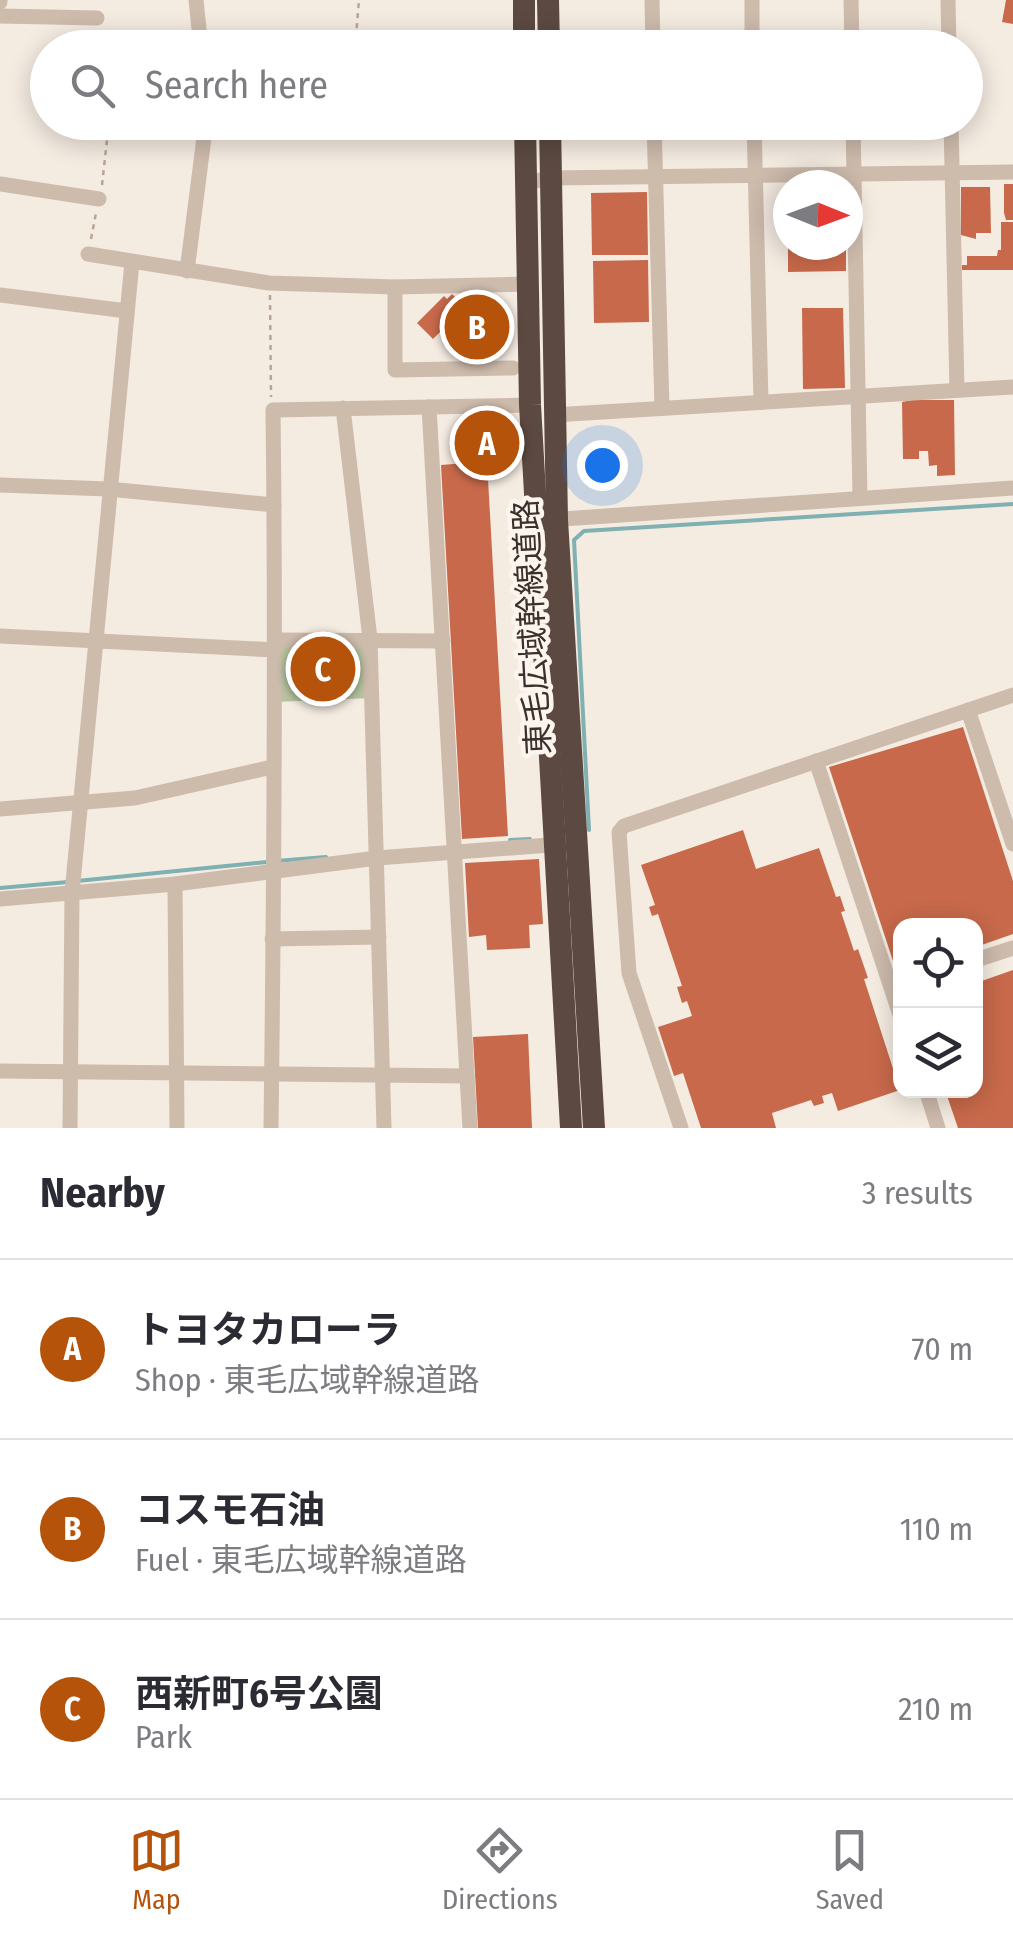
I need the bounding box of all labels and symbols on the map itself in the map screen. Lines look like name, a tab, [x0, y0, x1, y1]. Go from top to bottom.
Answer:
north arrow	[773, 170, 863, 260]
pin: B	[444, 290, 510, 364]
pin: A	[454, 406, 520, 480]
your location	[577, 440, 628, 491]
street label: 東毛広域幹線道路	[506, 498, 558, 756]
pin: C	[290, 632, 356, 706]

